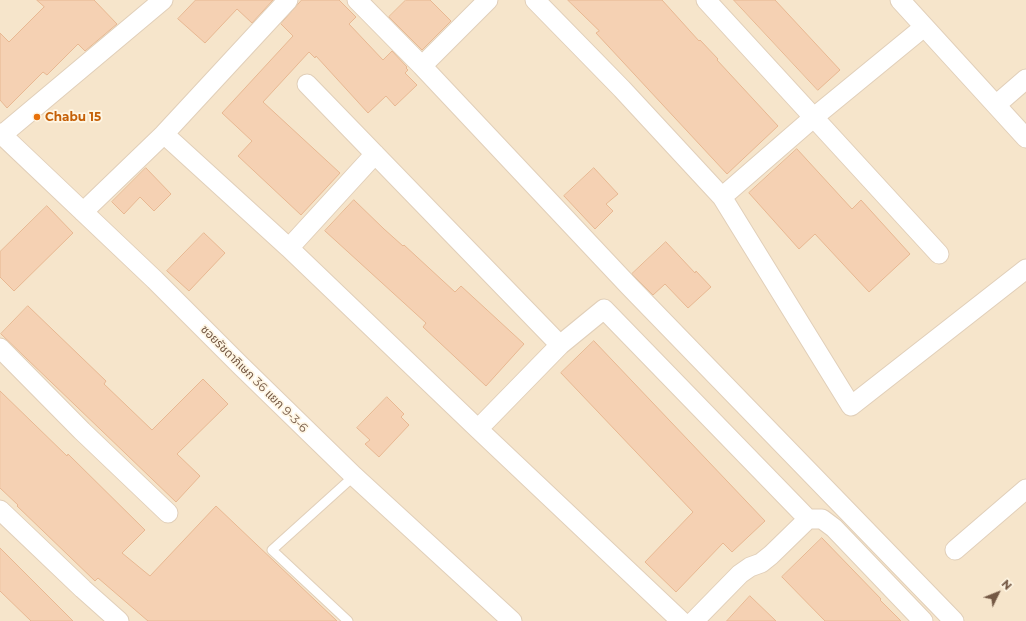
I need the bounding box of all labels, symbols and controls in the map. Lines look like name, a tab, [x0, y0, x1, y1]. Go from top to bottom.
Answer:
place label: Chabu 15	[45, 110, 101, 124]
marker: Chabu 15	[32, 112, 42, 122]
street label: ซอยรัชดาภิเษก 36 แยก 9-3-6	[197, 322, 311, 436]
north arrow	[978, 573, 1018, 613]
text: N	[999, 577, 1015, 593]

